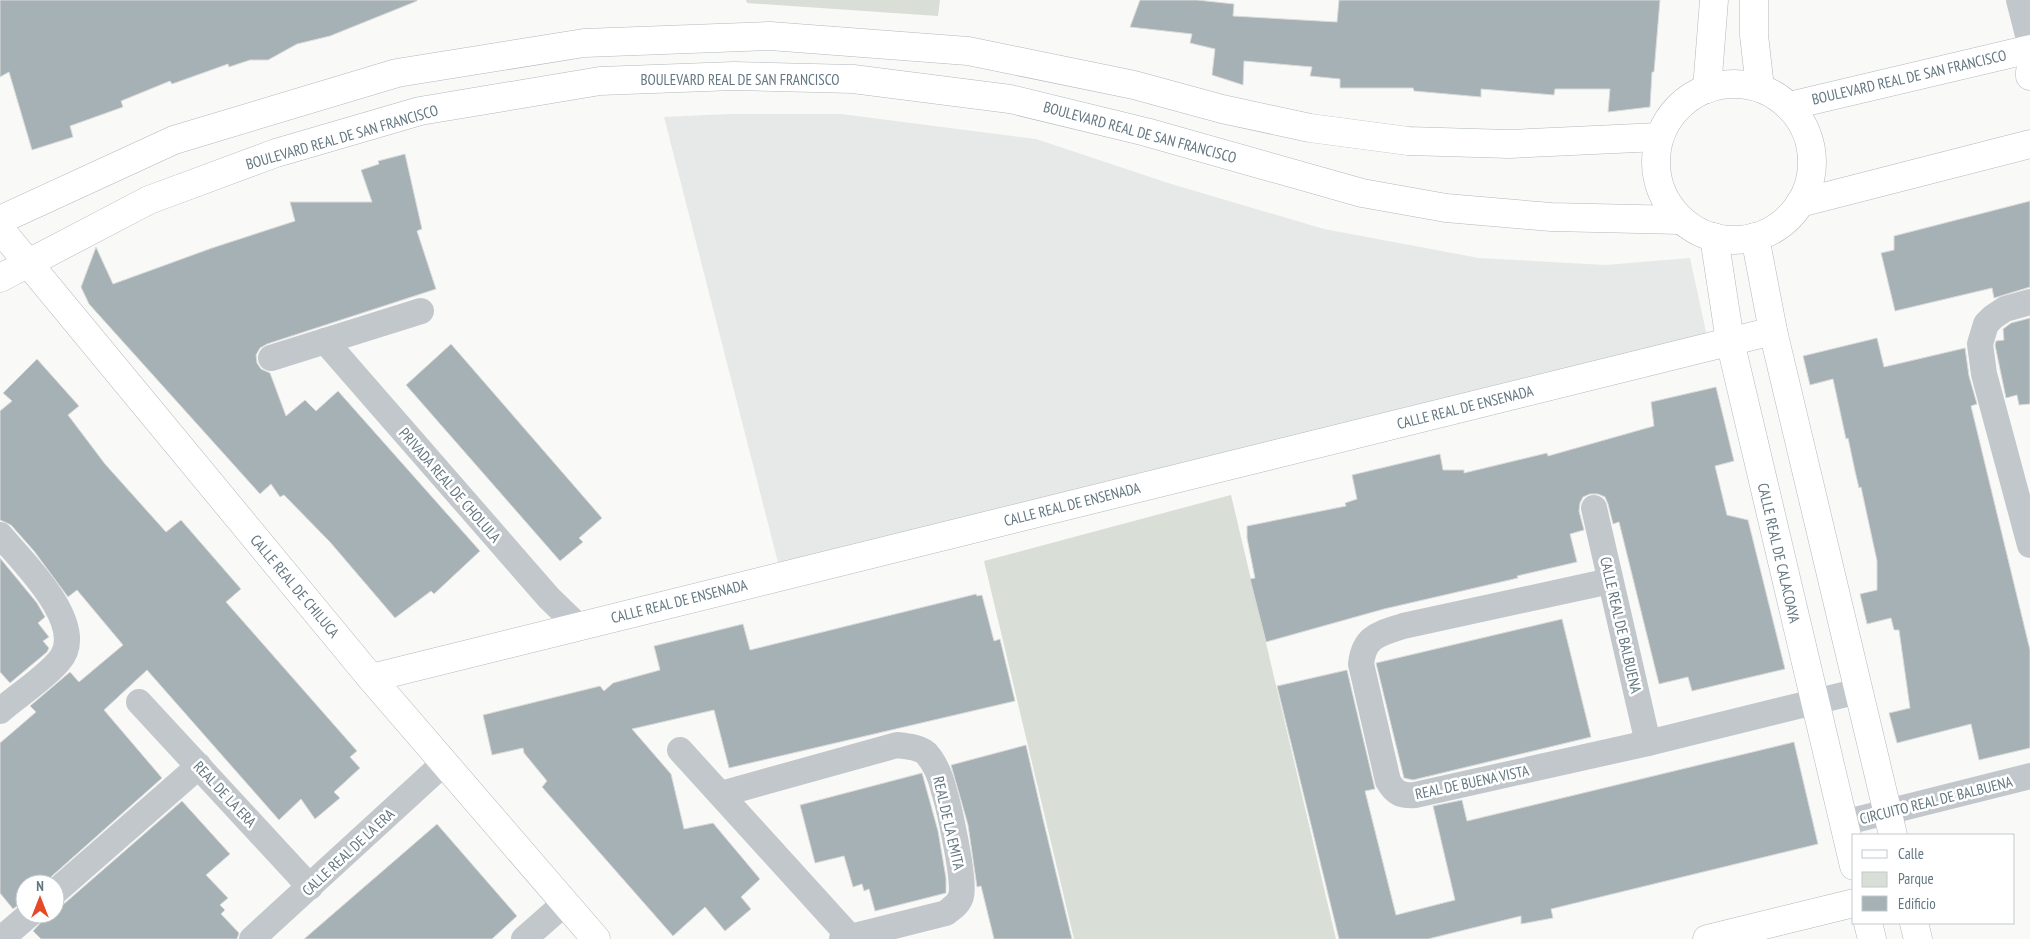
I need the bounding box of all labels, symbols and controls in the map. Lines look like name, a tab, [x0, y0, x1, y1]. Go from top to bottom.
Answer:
street label: BOULEVARD REAL DE SAN FRANCISCO	[1810, 45, 2008, 109]
street label: BOULEVARD REAL DE SAN FRANCISCO	[640, 70, 840, 89]
street label: BOULEVARD REAL DE SAN FRANCISCO	[1041, 97, 1239, 167]
street label: BOULEVARD REAL DE SAN FRANCISCO	[244, 100, 440, 174]
street label: CALLE REAL DE ENSENADA	[1395, 381, 1536, 433]
street label: PRIVADA REAL DE CHOLULA	[395, 424, 506, 547]
street label: CALLE REAL DE ENSENADA	[1002, 478, 1143, 530]
street label: CALLE REAL DE CALACOAYA	[1754, 481, 1805, 626]
street label: CALLE REAL DE CHILUCA	[246, 531, 344, 642]
street label: CALLE REAL DE BALBUENA	[1596, 555, 1646, 696]
street label: CALLE REAL DE ENSENADA	[609, 575, 750, 627]
street label: REAL DE LA ERA	[190, 757, 261, 832]
street label: REAL DE BUENA VISTA	[1413, 760, 1531, 803]
street label: CIRCUITO REAL DE BALBUENA	[1858, 772, 2015, 828]
street label: REAL DE LA EMITA	[929, 774, 969, 873]
street label: CALLE REAL DE LA ERA	[298, 804, 399, 900]
legend	[1852, 834, 2015, 924]
text: Calle	[1898, 844, 1924, 863]
text: Parque	[1898, 869, 1934, 888]
north arrow	[15, 874, 65, 924]
text: N	[36, 877, 44, 895]
text: Edificio	[1898, 894, 1936, 913]

